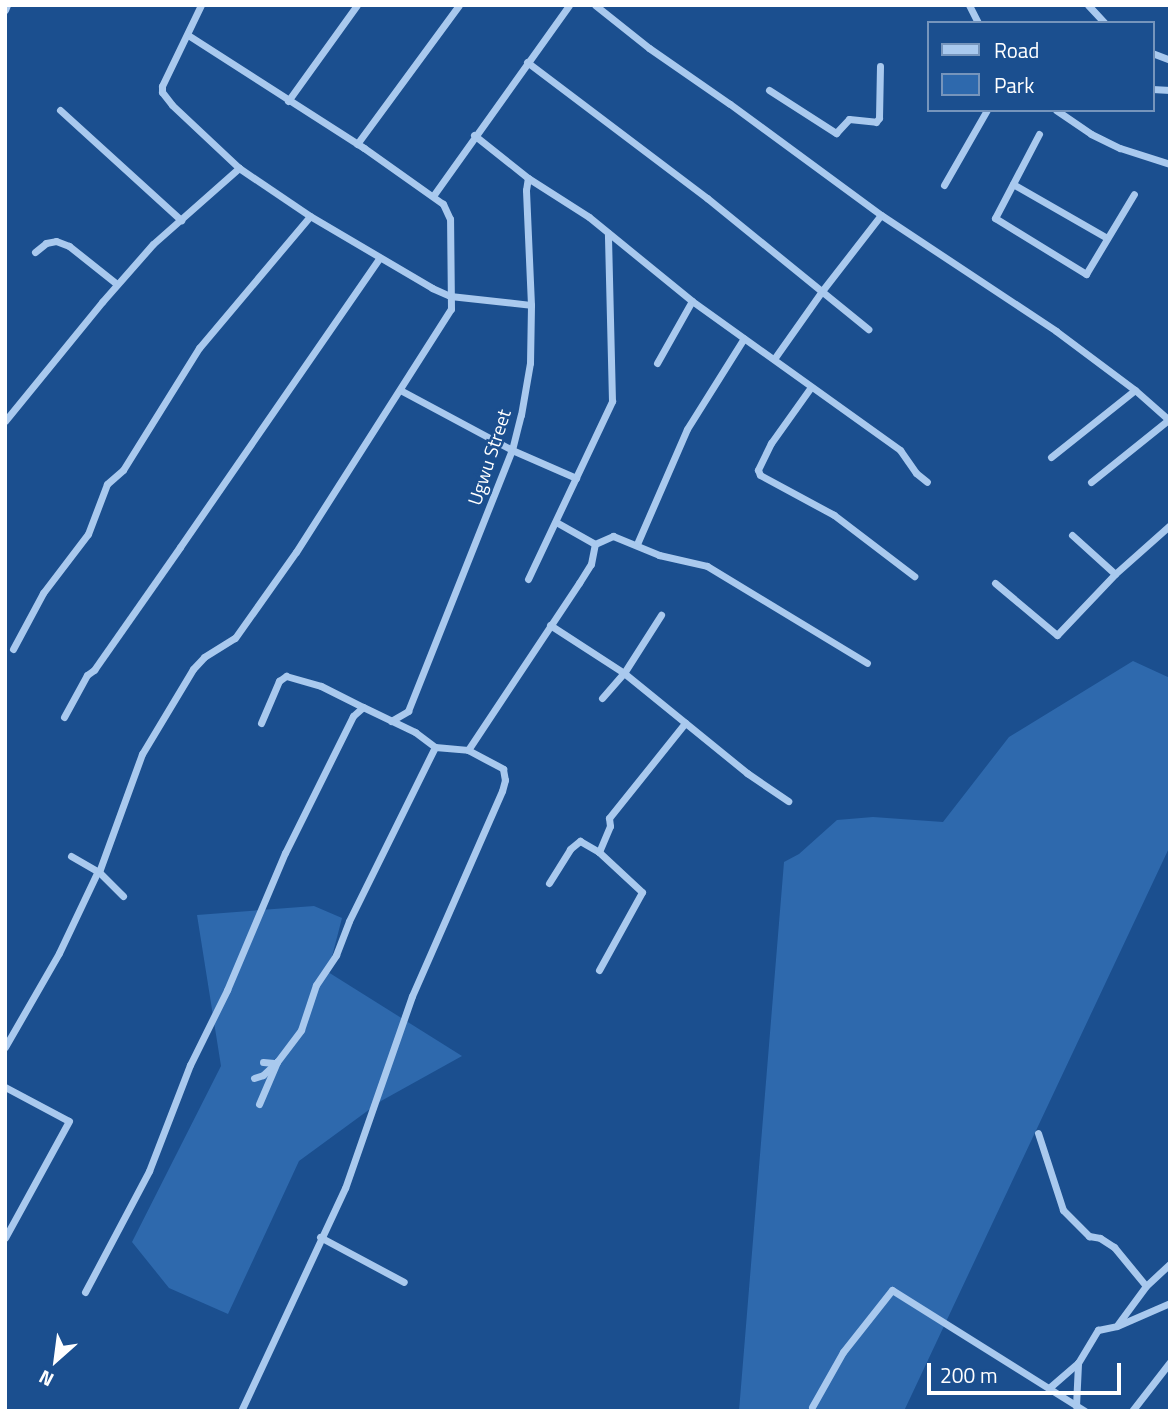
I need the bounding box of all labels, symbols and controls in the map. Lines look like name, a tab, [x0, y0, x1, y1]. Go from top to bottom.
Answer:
legend	[926, 21, 1154, 112]
text: Road	[994, 34, 1039, 66]
text: Park	[994, 69, 1034, 101]
street label: Ugwu Street	[463, 406, 515, 508]
north arrow	[21, 1325, 91, 1395]
scale bar	[930, 1350, 1124, 1394]
text: 200 m	[940, 1359, 997, 1391]
text: N	[33, 1363, 59, 1395]

